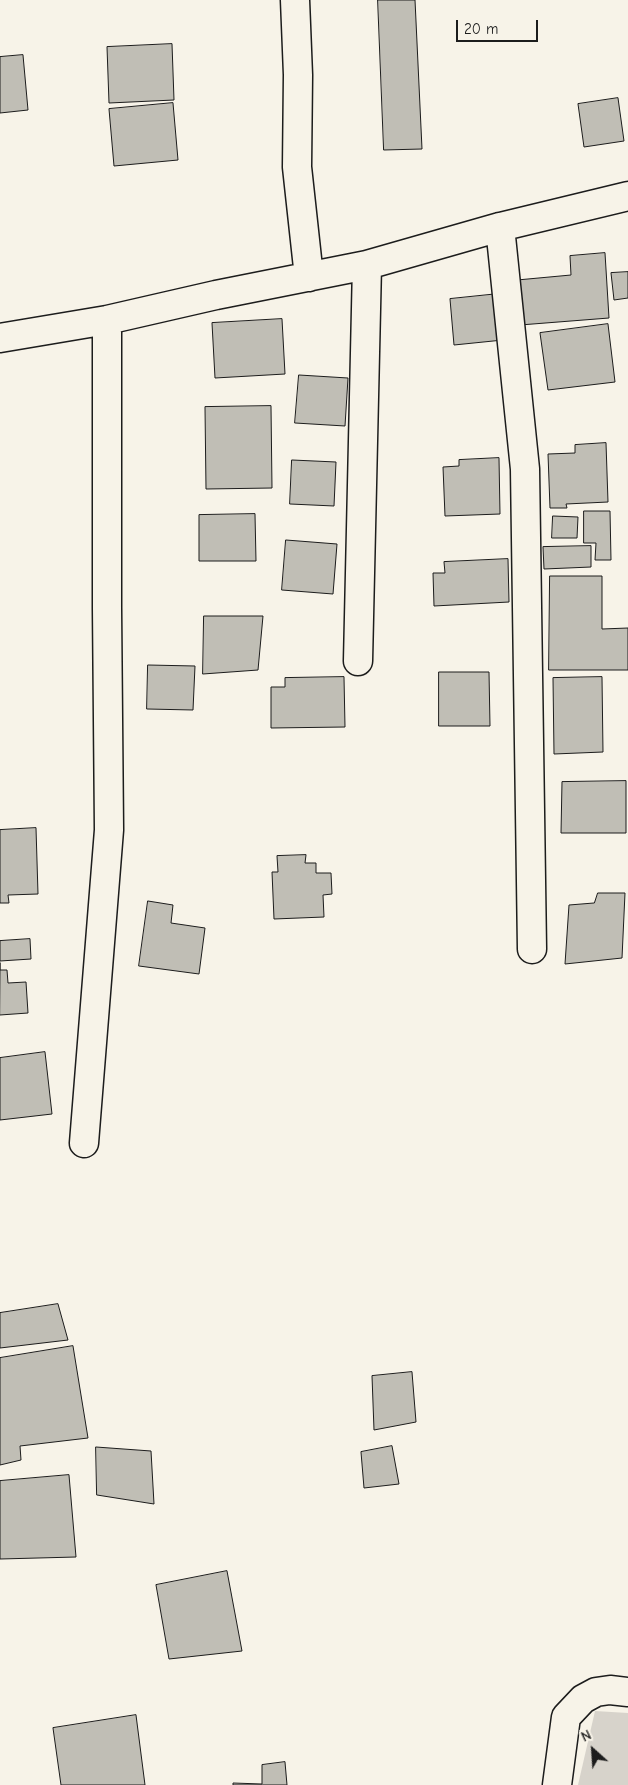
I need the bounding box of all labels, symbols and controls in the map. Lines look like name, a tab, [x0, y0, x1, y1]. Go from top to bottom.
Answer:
scale bar	[458, 10, 540, 42]
text: 20 m	[464, 20, 498, 38]
north arrow	[568, 1725, 618, 1775]
text: N	[578, 1726, 594, 1746]

